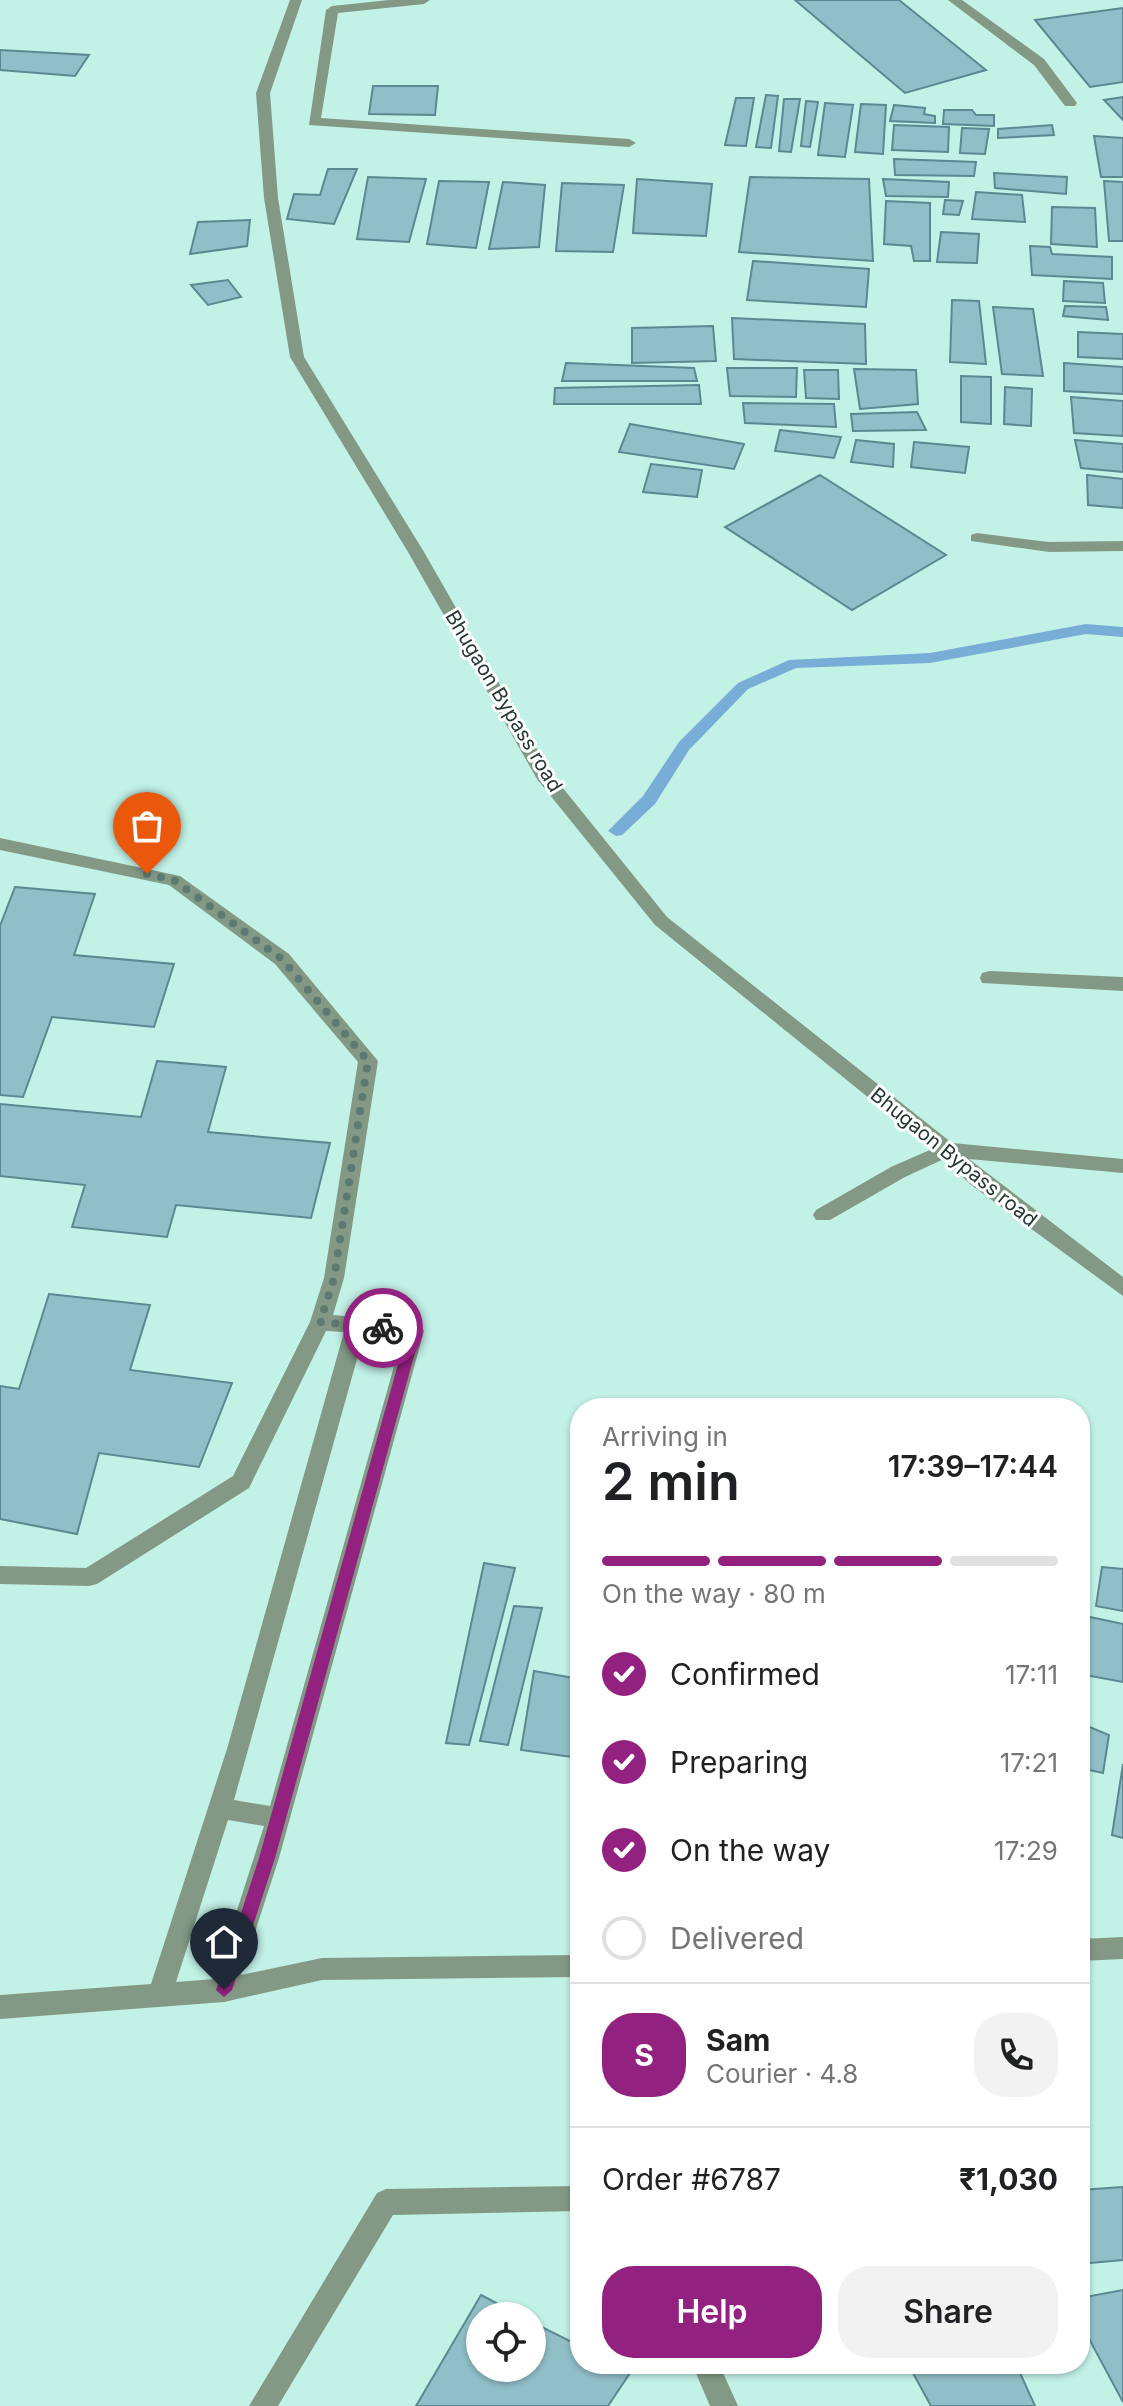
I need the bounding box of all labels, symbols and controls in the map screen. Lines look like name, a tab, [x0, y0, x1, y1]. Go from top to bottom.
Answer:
street label: Bhugaon Bypass road	[440, 606, 568, 796]
pin	[113, 792, 181, 874]
icon: bag	[125, 804, 169, 848]
street label: Bhugaon Bypass road	[866, 1082, 1042, 1232]
courier	[343, 1288, 423, 1368]
icon: bike	[361, 1306, 405, 1350]
text: Arriving in	[602, 1421, 728, 1452]
text: 17:39–17:44	[888, 1448, 1058, 1484]
text: 2 min	[602, 1450, 740, 1513]
text: On the way · 80 m	[602, 1578, 826, 1609]
icon: check	[602, 1652, 646, 1696]
text: Confirmed	[670, 1656, 820, 1692]
text: 17:11	[1005, 1659, 1058, 1690]
icon: check	[602, 1740, 646, 1784]
text: Preparing	[670, 1744, 808, 1780]
text: 17:21	[1000, 1747, 1058, 1778]
icon: check	[602, 1828, 646, 1872]
text: On the way	[670, 1832, 830, 1868]
text: 17:29	[994, 1835, 1058, 1866]
pin	[190, 1908, 258, 1990]
icon: home	[202, 1920, 246, 1964]
text: Delivered	[670, 1920, 804, 1956]
button: phone	[974, 2013, 1058, 2097]
text: Sam	[706, 2022, 770, 2058]
text: S	[634, 2037, 654, 2073]
text: Courier · 4.8	[706, 2058, 858, 2089]
text: Order #6787	[602, 2161, 781, 2197]
text: ₹1,030	[959, 2161, 1058, 2197]
button: Help	[602, 2266, 822, 2358]
button: Share	[838, 2266, 1058, 2358]
map controls	[466, 2302, 546, 2382]
button: locate	[466, 2302, 546, 2382]

